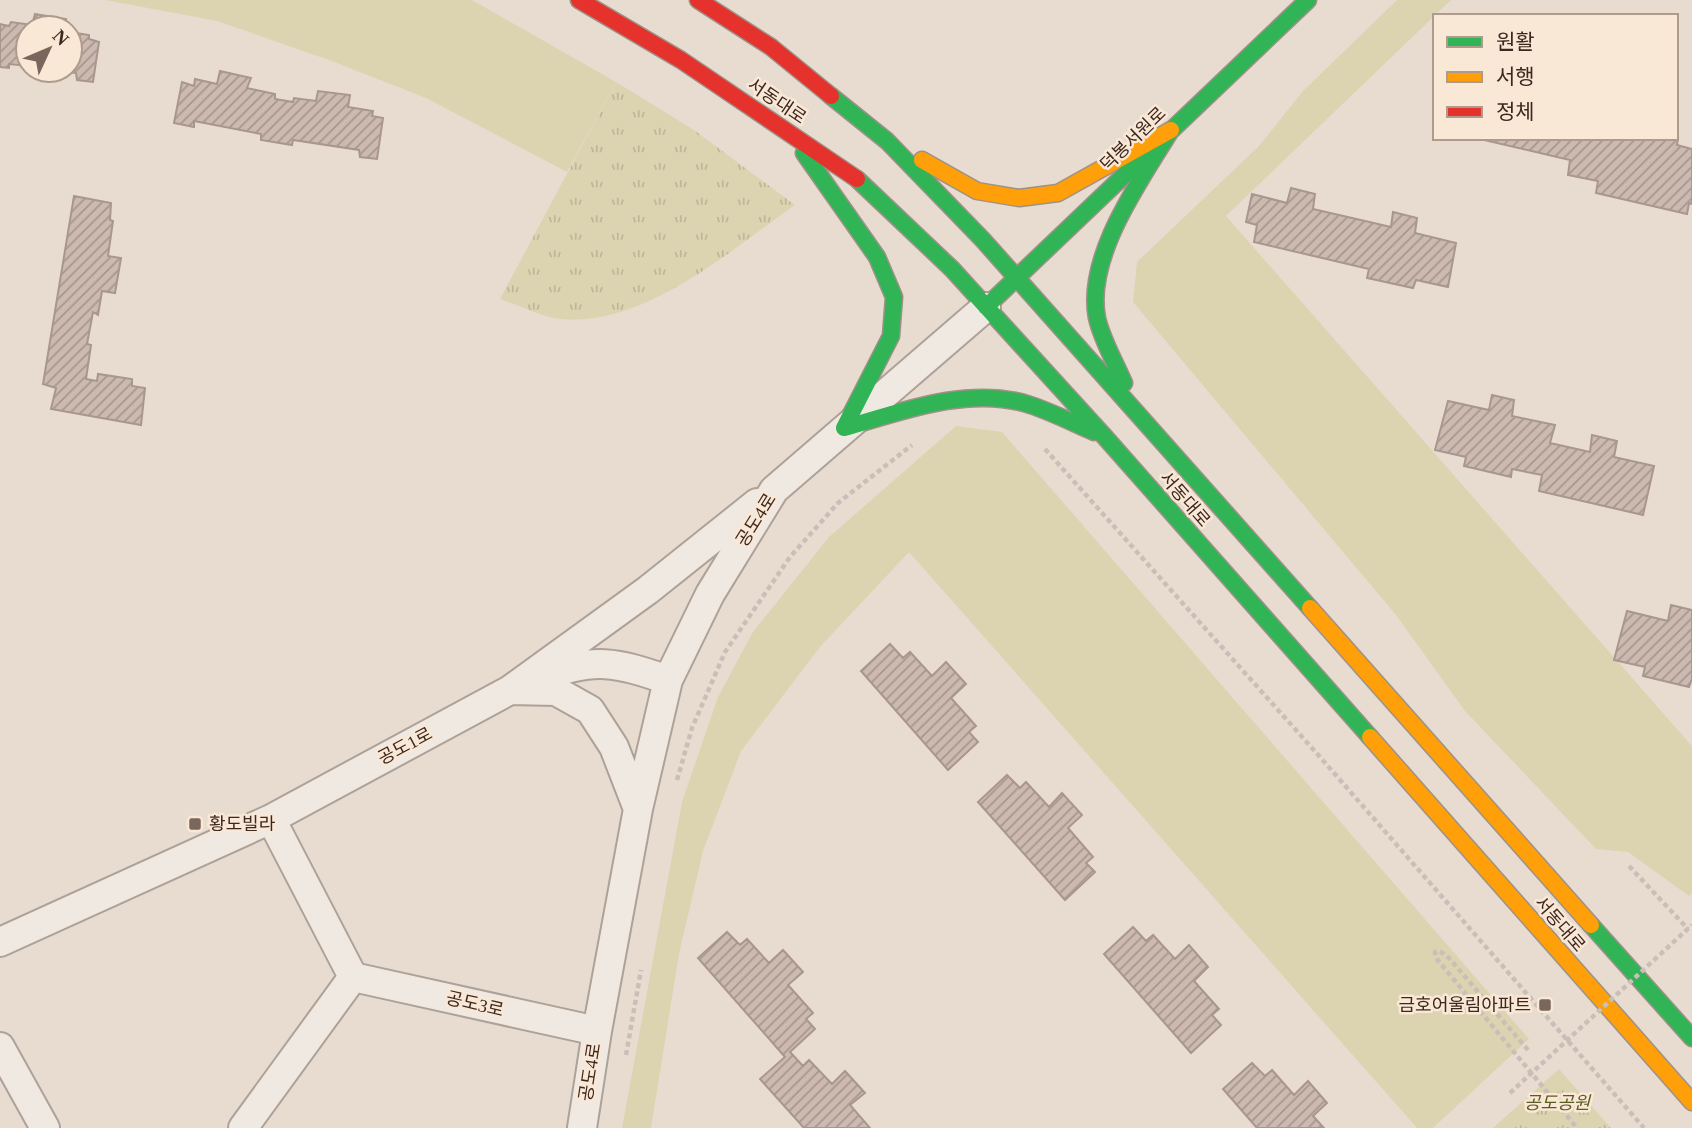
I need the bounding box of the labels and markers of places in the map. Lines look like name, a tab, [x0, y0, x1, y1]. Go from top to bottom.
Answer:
place label: 황도빌라	[209, 814, 276, 834]
marker: 황도빌라	[187, 816, 203, 832]
place label: 금호어울림아파트	[1399, 995, 1531, 1015]
marker: 금호어울림아파트	[1537, 997, 1553, 1013]

